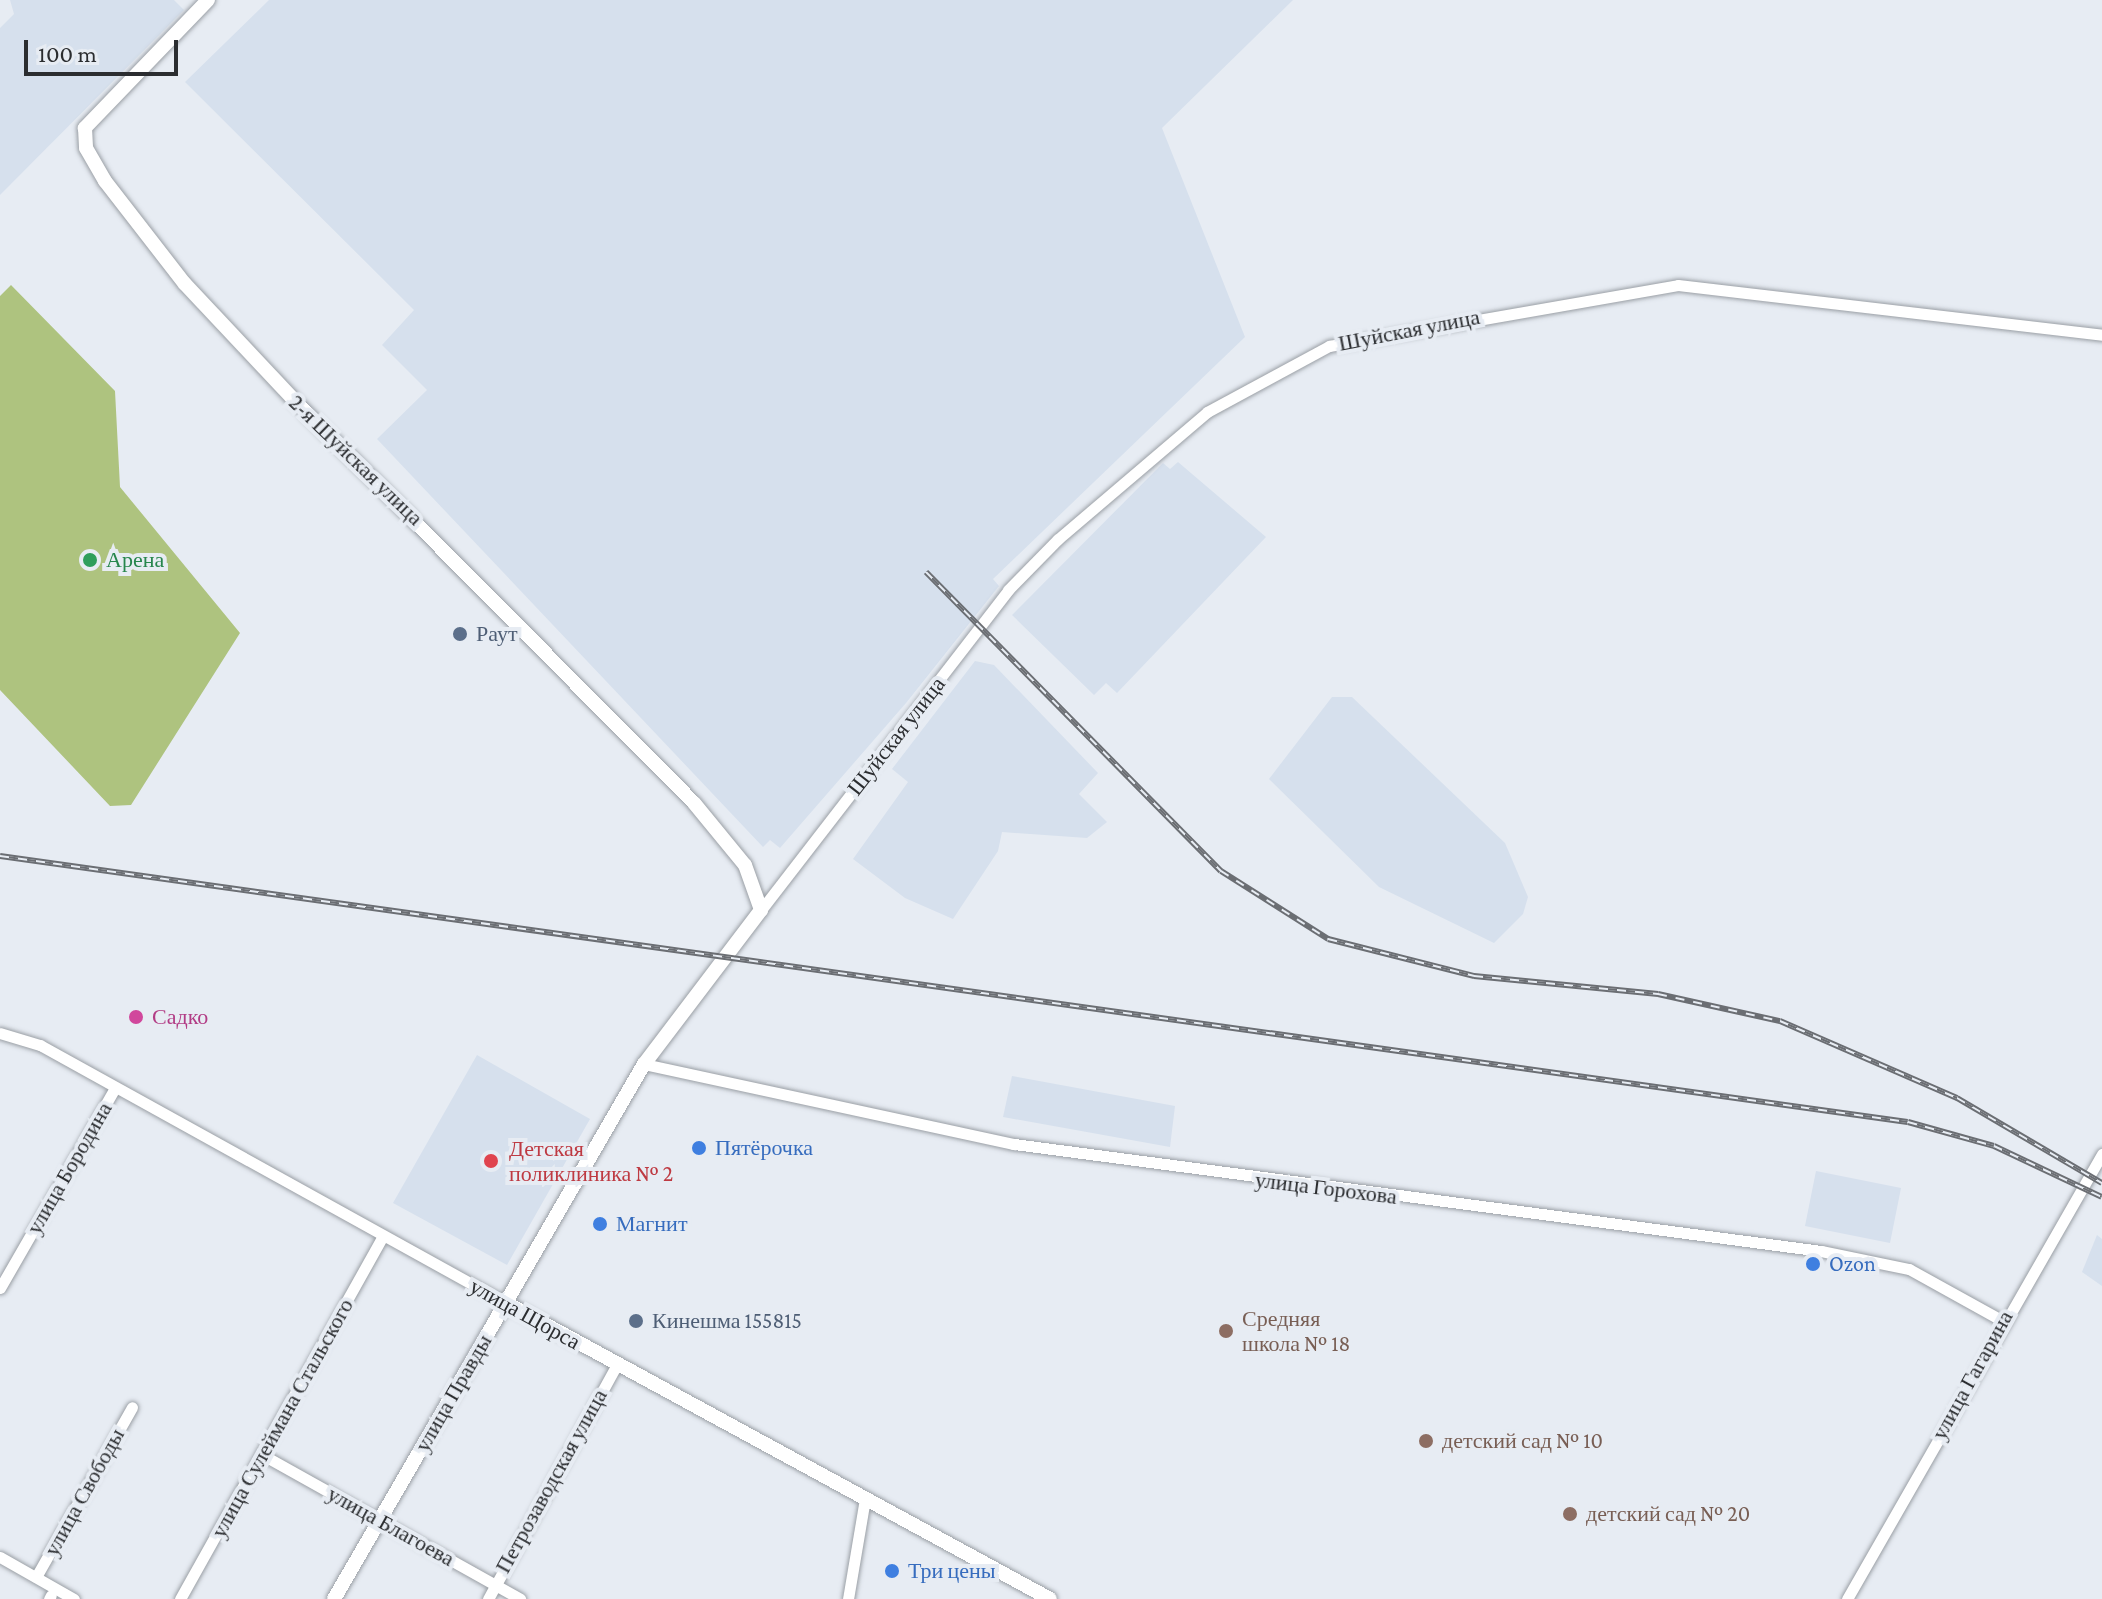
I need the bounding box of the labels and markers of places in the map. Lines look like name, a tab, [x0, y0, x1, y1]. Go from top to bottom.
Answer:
place label: Арена	[106, 547, 164, 573]
marker: Арена	[81, 551, 99, 569]
place label: Раут	[476, 621, 517, 647]
marker: Раут	[451, 625, 469, 643]
place label: Садко	[152, 1004, 208, 1030]
marker: Садко	[127, 1008, 145, 1026]
place label: Детская поликлиника № 2	[509, 1135, 673, 1186]
place label: Пятёрочка	[715, 1135, 813, 1161]
marker: Пятёрочка	[690, 1139, 708, 1157]
marker: Детская поликлиника № 2	[480, 1150, 502, 1172]
place label: Магнит	[616, 1211, 688, 1237]
marker: Магнит	[591, 1215, 609, 1233]
place label: Ozon	[1829, 1251, 1876, 1277]
marker: Ozon	[1804, 1255, 1822, 1273]
place label: Средняя школа № 18	[1242, 1305, 1350, 1356]
place label: Кинешма 155815	[652, 1308, 802, 1334]
marker: Кинешма 155815	[627, 1312, 645, 1330]
marker: Средняя школа № 18	[1217, 1322, 1235, 1340]
place label: детский сад № 10	[1442, 1428, 1603, 1454]
marker: детский сад № 10	[1417, 1432, 1435, 1450]
place label: детский сад № 20	[1586, 1501, 1750, 1527]
marker: детский сад № 20	[1561, 1505, 1579, 1523]
place label: Три цены	[908, 1558, 996, 1584]
marker: Три цены	[883, 1562, 901, 1580]

